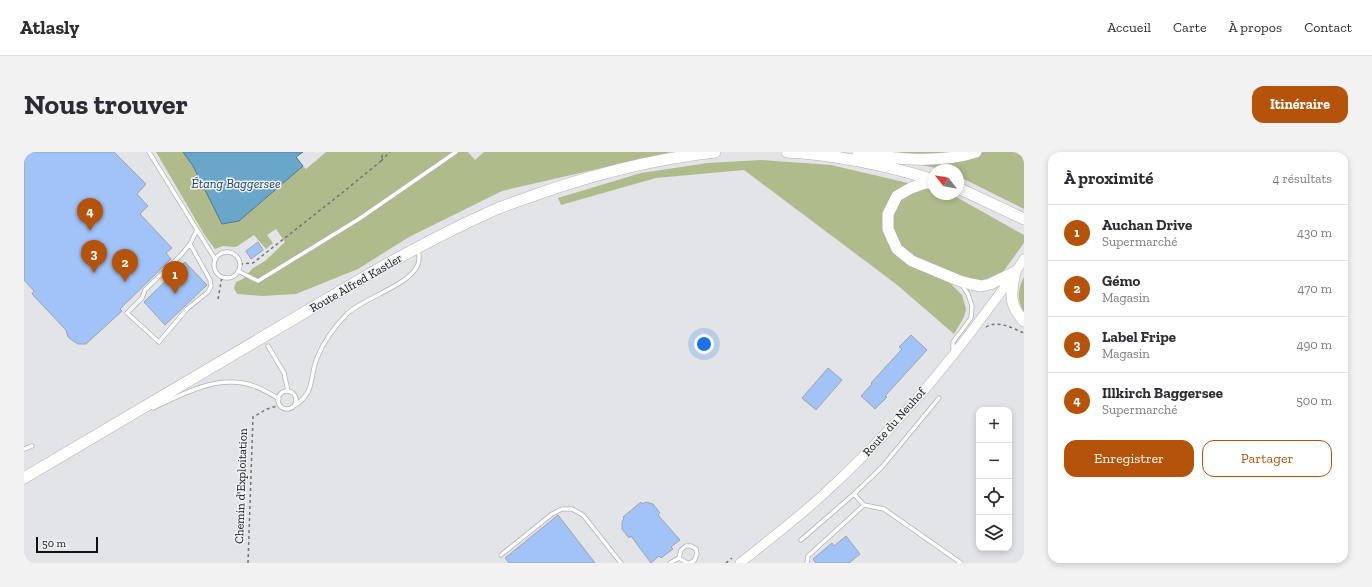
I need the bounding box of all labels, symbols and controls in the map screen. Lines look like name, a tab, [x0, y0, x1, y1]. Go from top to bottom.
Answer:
text: Atlasly	[20, 16, 79, 39]
text: Accueil	[1107, 19, 1151, 36]
text: Carte	[1173, 19, 1207, 36]
text: À propos	[1229, 19, 1282, 36]
text: Contact	[1304, 19, 1352, 36]
button: Itinéraire	[1252, 86, 1348, 123]
text: Nous trouver	[24, 88, 188, 121]
north arrow	[928, 164, 964, 200]
text: À proximité	[1064, 168, 1153, 188]
text: 4 résultats	[1272, 171, 1332, 186]
water label: Étang Baggersee	[191, 176, 281, 191]
pin: 4	[77, 198, 103, 231]
text: Auchan Drive	[1102, 216, 1192, 234]
text: 1	[1074, 225, 1080, 240]
text: 430 m	[1297, 225, 1332, 240]
text: Supermarché	[1102, 234, 1177, 249]
pin: 3	[81, 240, 107, 273]
pin: 2	[112, 249, 138, 282]
street label: Route Alfred Kastler	[307, 251, 405, 315]
pin: 1	[162, 261, 188, 294]
text: Gémo	[1102, 272, 1140, 290]
text: 2	[1074, 281, 1080, 296]
text: 470 m	[1297, 281, 1332, 296]
text: Magasin	[1102, 290, 1150, 305]
text: Label Fripe	[1102, 328, 1176, 346]
your location	[694, 334, 714, 354]
text: 3	[1074, 337, 1080, 352]
text: 490 m	[1296, 337, 1332, 352]
text: Magasin	[1102, 346, 1150, 361]
street label: Route du Neuhof	[860, 384, 929, 459]
text: Illkirch Baggersee	[1102, 384, 1223, 402]
text: 4	[1073, 393, 1081, 408]
text: 500 m	[1296, 393, 1332, 408]
text: Supermarché	[1102, 402, 1177, 417]
map controls	[976, 407, 1012, 551]
button: +	[976, 407, 1012, 443]
street label: Chemin d'Exploitation	[232, 428, 250, 544]
button: Enregistrer	[1064, 440, 1194, 477]
button: Partager	[1202, 440, 1332, 477]
button: −	[976, 443, 1012, 479]
button: locate	[976, 479, 1012, 515]
button: layers	[976, 515, 1012, 551]
scale bar	[36, 535, 98, 554]
text: 50 m	[42, 537, 66, 550]

